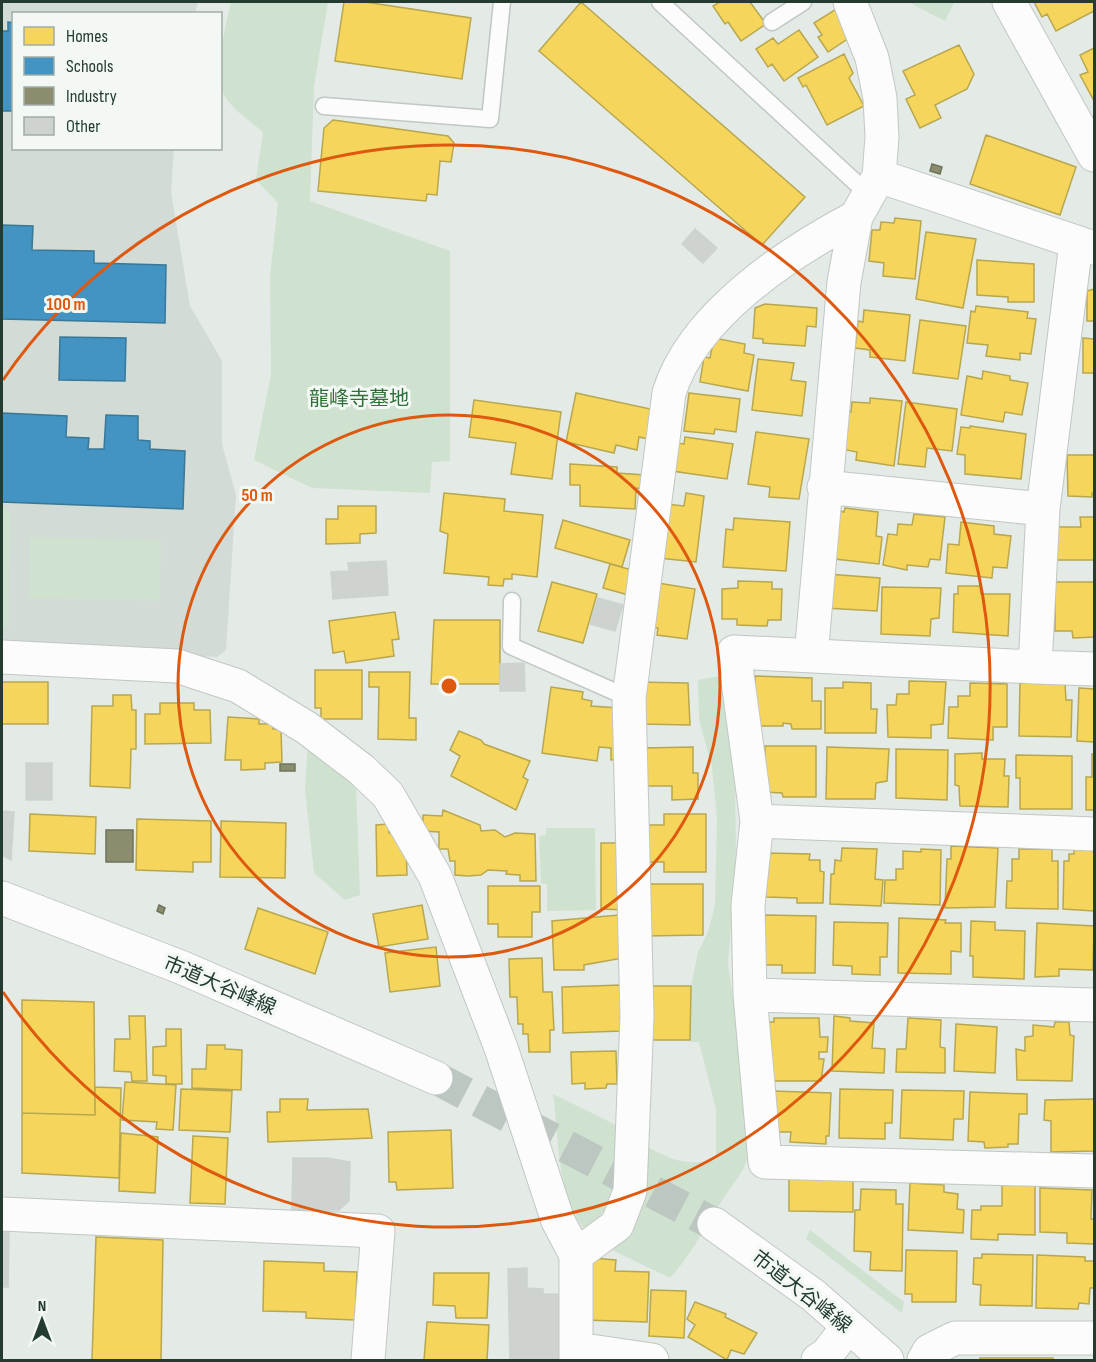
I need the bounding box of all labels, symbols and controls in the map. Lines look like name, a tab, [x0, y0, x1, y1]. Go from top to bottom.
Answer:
legend	[12, 12, 222, 150]
text: Homes	[66, 26, 108, 47]
text: Schools	[66, 56, 113, 77]
text: Industry	[66, 86, 117, 107]
text: Other	[66, 116, 100, 137]
text: 100 m	[47, 294, 86, 315]
park label: 龍峰寺墓地	[309, 387, 409, 411]
text: 50 m	[241, 485, 273, 506]
centre of rings	[439, 676, 459, 696]
street label: 市道大谷峰線	[160, 951, 280, 1020]
street label: 市道大谷峰線	[747, 1245, 856, 1338]
north arrow	[12, 1290, 72, 1350]
text: N	[38, 1297, 46, 1316]

